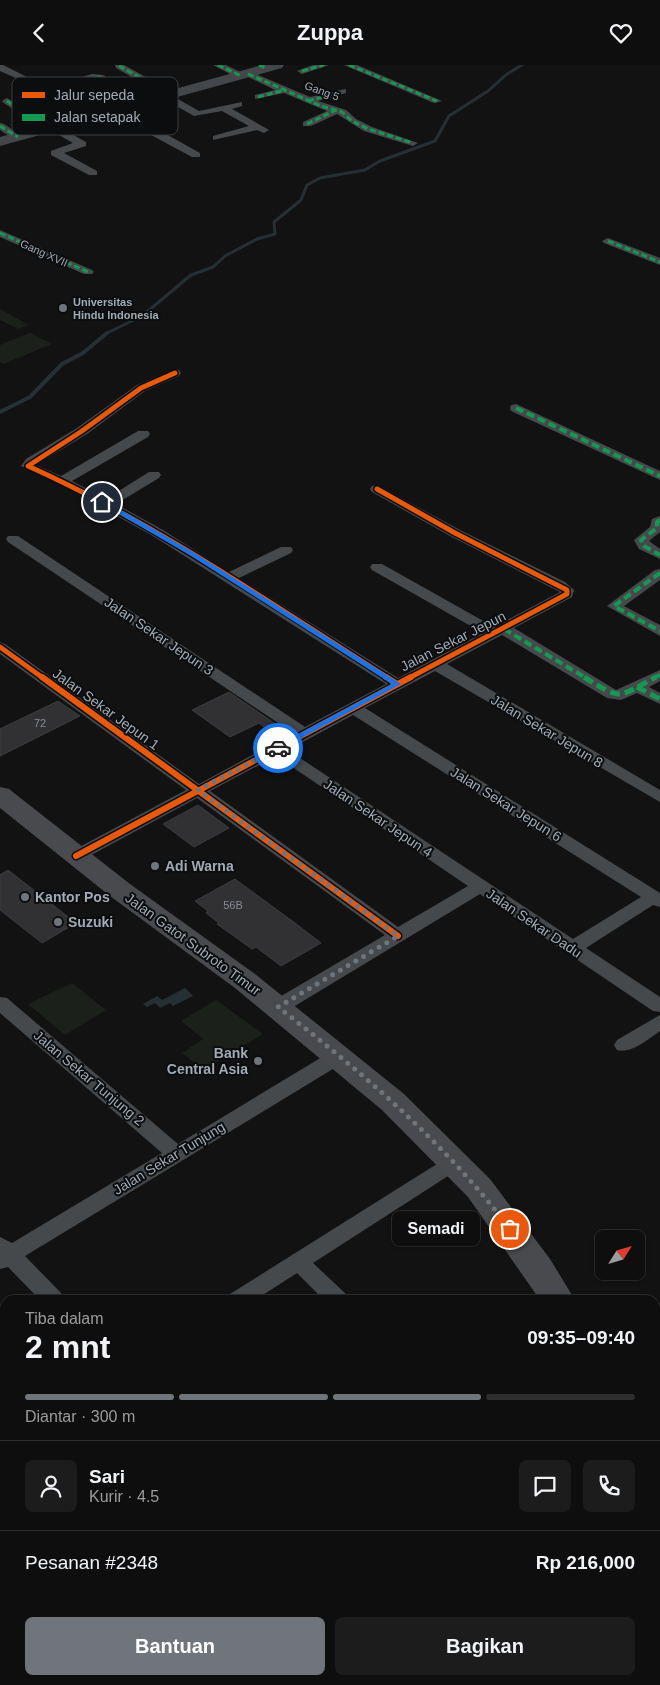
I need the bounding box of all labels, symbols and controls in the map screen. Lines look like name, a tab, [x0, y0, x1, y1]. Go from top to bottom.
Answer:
icon: back	[25, 19, 53, 47]
icon: heart	[607, 19, 635, 47]
text: Zuppa	[297, 20, 363, 45]
legend	[12, 77, 178, 135]
street label: Gang 5	[303, 79, 341, 103]
text: Jalur sepeda	[54, 87, 134, 103]
text: Jalan setapak	[54, 109, 141, 125]
street label: Gang XVII	[18, 237, 70, 269]
place label: Universitas Hindu Indonesia	[73, 296, 159, 321]
marker: Universitas Hindu Indonesia	[57, 302, 69, 314]
pin	[81, 481, 123, 523]
icon: home	[88, 488, 116, 516]
street label: Jalan Sekar Jepun 3	[102, 594, 217, 678]
street label: Jalan Sekar Jepun	[398, 608, 508, 674]
street label: Jalan Sekar Jepun 1	[50, 665, 163, 753]
street label: Jalan Sekar Jepun 8	[488, 691, 606, 771]
house number: 72	[34, 717, 46, 729]
courier	[253, 723, 303, 773]
icon: car	[264, 734, 292, 762]
street label: Jalan Sekar Jepun 6	[448, 763, 565, 845]
street label: Jalan Sekar Jepun 4	[321, 776, 436, 860]
place label: Adi Warna	[165, 858, 234, 874]
marker: Adi Warna	[149, 860, 161, 872]
street label: Jalan Sekar Dadu	[483, 885, 585, 961]
place label: Kantor Pos	[35, 889, 110, 905]
street label: Jalan Gatot Subroto Timur	[122, 889, 264, 999]
marker: Kantor Pos	[19, 891, 31, 903]
house number: 56B	[223, 899, 243, 911]
place label: Suzuki	[68, 914, 113, 930]
marker: Suzuki	[52, 916, 64, 928]
street label: Jalan Sekar Tunjung 2	[30, 1027, 148, 1129]
place label: Bank Central Asia	[167, 1045, 248, 1077]
marker: Bank Central Asia	[252, 1055, 264, 1067]
street label: Jalan Sekar Tunjung	[110, 1118, 228, 1198]
pin	[489, 1208, 531, 1250]
callout: Semadi	[392, 1211, 480, 1247]
icon: bag	[496, 1215, 524, 1243]
text: Semadi	[408, 1220, 464, 1237]
north arrow	[595, 1230, 645, 1280]
map controls	[595, 1230, 645, 1280]
text: Tiba dalam	[25, 1310, 104, 1327]
text: 09:35–09:40	[527, 1327, 635, 1348]
text: 2 mnt	[25, 1329, 110, 1365]
text: Diantar · 300 m	[25, 1408, 135, 1425]
button: person	[25, 1460, 77, 1512]
button: chat	[519, 1460, 571, 1512]
button: phone	[583, 1460, 635, 1512]
text: Sari	[89, 1466, 125, 1487]
text: Kurir · 4.5	[89, 1488, 159, 1505]
text: Pesanan #2348	[25, 1552, 158, 1573]
text: Rp 216,000	[536, 1552, 635, 1573]
button: Bantuan	[25, 1617, 325, 1675]
button: Bagikan	[335, 1617, 635, 1675]

